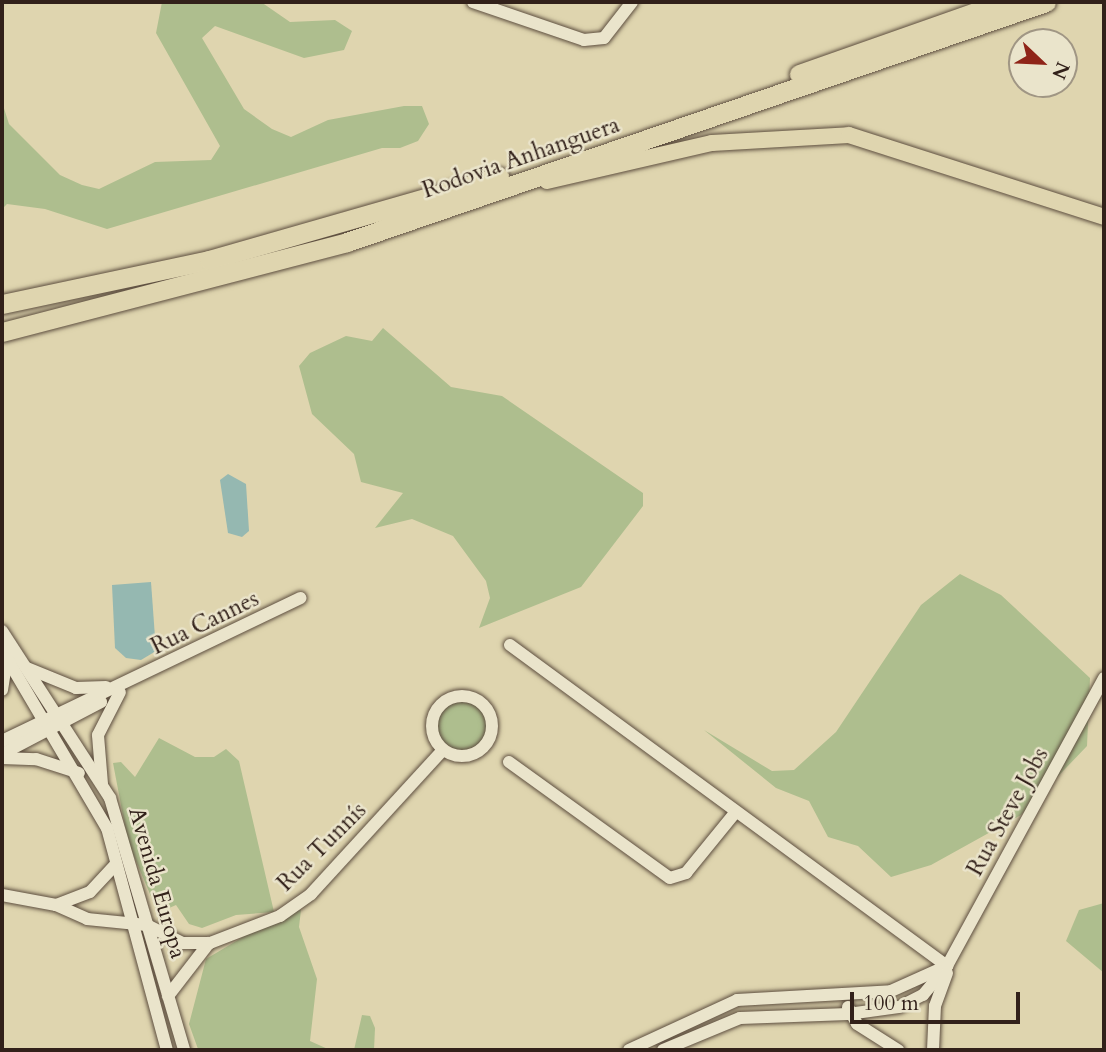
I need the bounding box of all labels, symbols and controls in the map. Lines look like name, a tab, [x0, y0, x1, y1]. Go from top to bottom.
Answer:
north arrow	[1008, 28, 1078, 98]
text: N	[1045, 58, 1076, 83]
street label: Rodovia Anhanguera	[419, 111, 623, 205]
street label: Rua Cannes	[147, 585, 263, 661]
street label: Rua Steve Jobs	[961, 743, 1055, 881]
street label: Rua Tunnís	[272, 797, 372, 897]
street label: Avenida Europa	[122, 804, 192, 962]
scale bar	[854, 978, 1024, 1022]
text: 100 m	[863, 989, 919, 1018]

